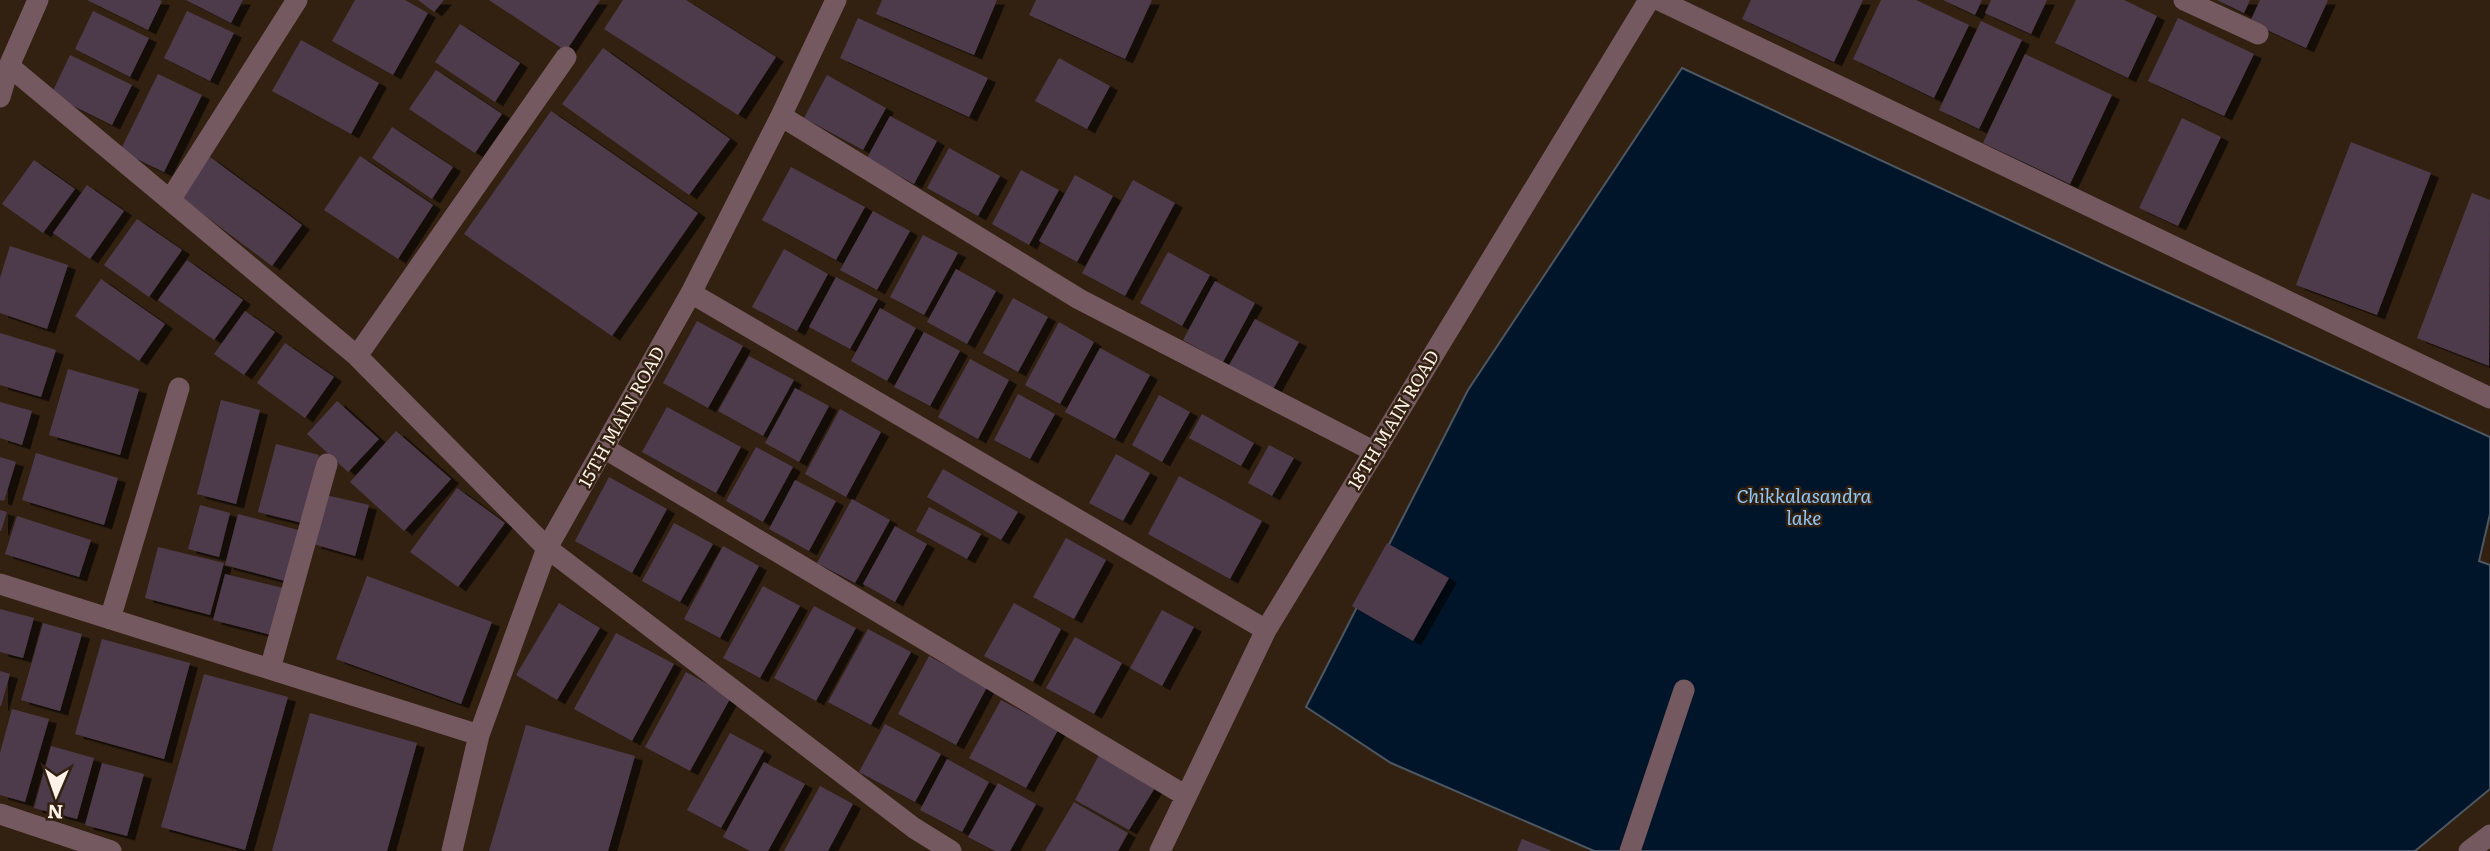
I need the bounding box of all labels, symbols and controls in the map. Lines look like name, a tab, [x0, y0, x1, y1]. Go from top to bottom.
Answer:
street label: 15TH MAIN ROAD	[571, 341, 671, 492]
street label: 18TH MAIN ROAD	[1340, 344, 1445, 494]
water label: Chikkalasandra lake	[1737, 481, 1872, 531]
north arrow	[21, 760, 91, 830]
text: N	[47, 799, 64, 827]

